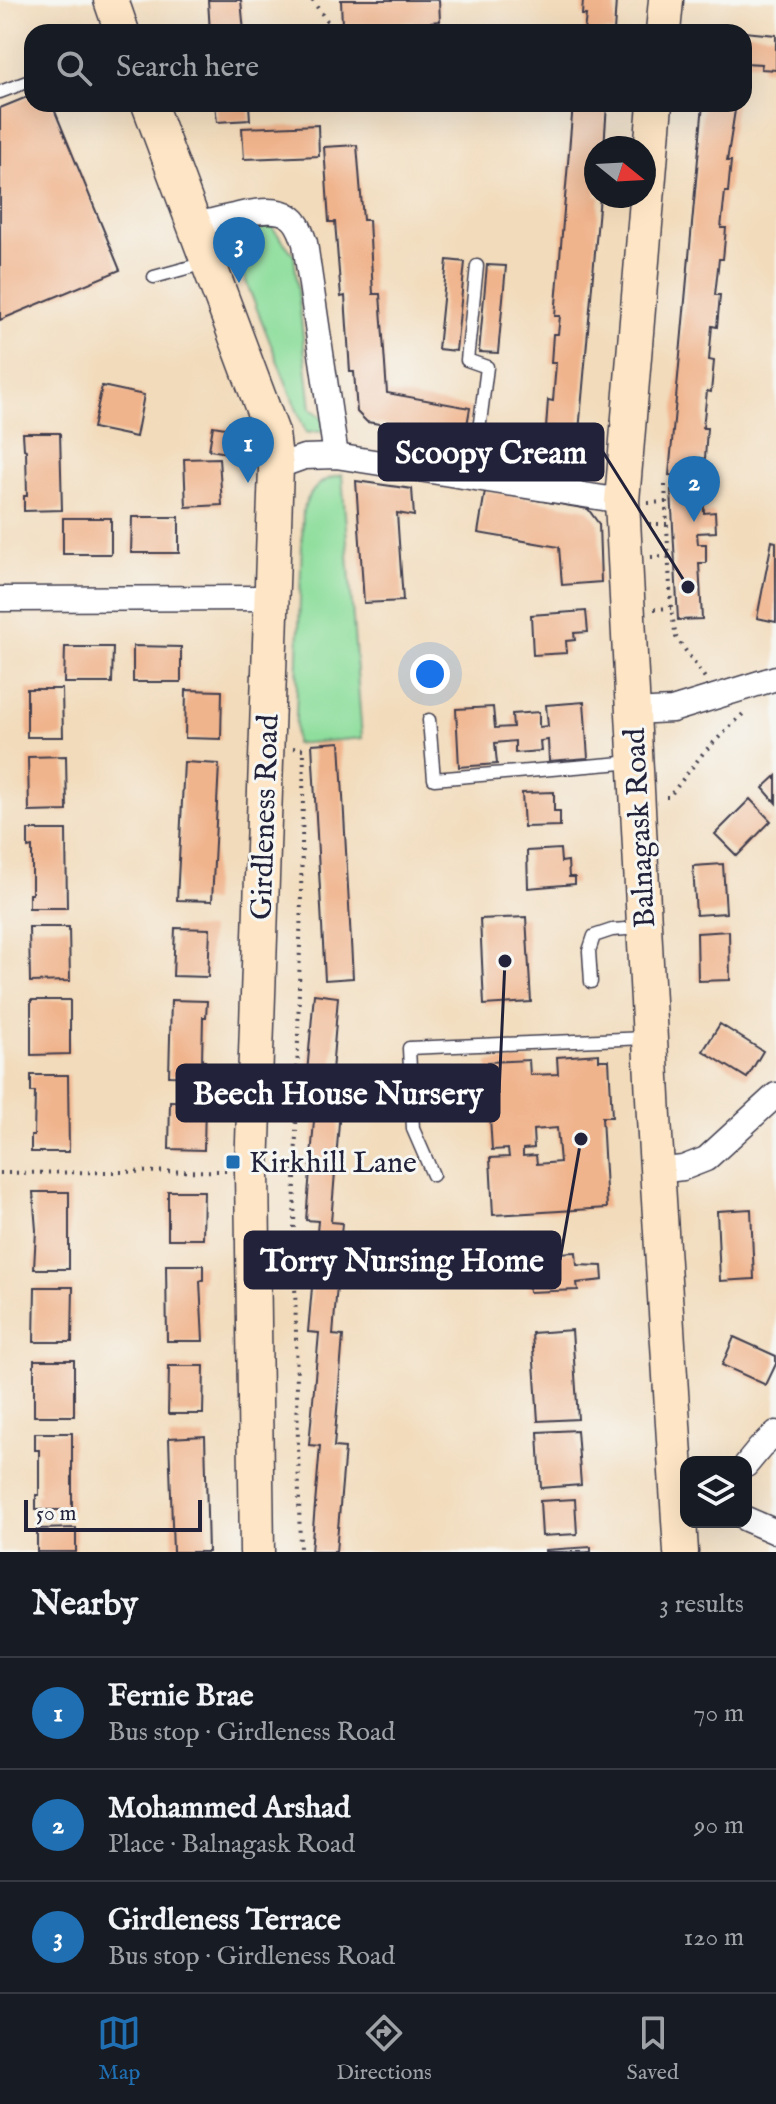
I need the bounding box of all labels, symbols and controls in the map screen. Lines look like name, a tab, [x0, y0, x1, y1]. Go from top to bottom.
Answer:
search box	[24, 24, 752, 112]
icon: search	[52, 46, 96, 90]
text: Search here	[116, 49, 259, 87]
north arrow	[584, 136, 656, 208]
pin: 3	[213, 217, 265, 283]
pin: 1	[222, 417, 274, 483]
callout: Scoopy Cream	[379, 424, 603, 480]
text: Scoopy Cream	[395, 434, 587, 475]
pin: 2	[668, 456, 720, 522]
your location	[410, 654, 450, 694]
street label: Girdleness Road	[243, 713, 289, 921]
street label: Balnagask Road	[617, 726, 665, 929]
callout: Beech House Nursery	[177, 1065, 499, 1121]
text: Beech House Nursery	[193, 1075, 485, 1116]
place label: Kirkhill Lane	[249, 1145, 417, 1183]
marker: Kirkhill Lane	[224, 1153, 242, 1171]
callout: Torry Nursing Home	[245, 1232, 560, 1288]
text: Torry Nursing Home	[259, 1242, 544, 1283]
map controls	[680, 1456, 752, 1528]
button: layers	[680, 1456, 752, 1528]
scale bar	[24, 1496, 202, 1532]
text: 50 m	[36, 1500, 77, 1528]
text: Nearby	[32, 1583, 138, 1626]
text: 3 results	[659, 1588, 744, 1621]
text: Fernie Brae	[108, 1678, 253, 1716]
text: 1	[53, 1697, 63, 1730]
text: 70 m	[693, 1697, 744, 1730]
text: Bus stop · Girdleness Road	[108, 1716, 395, 1749]
text: Mohammed Arshad	[108, 1790, 350, 1828]
text: 2	[52, 1809, 64, 1842]
text: 90 m	[694, 1809, 744, 1842]
text: Place · Balnagask Road	[108, 1828, 355, 1861]
text: Girdleness Terrace	[108, 1902, 341, 1940]
text: 3	[53, 1921, 63, 1954]
text: 120 m	[684, 1921, 744, 1954]
text: Bus stop · Girdleness Road	[108, 1940, 395, 1973]
tab: Map	[97, 2011, 141, 2087]
tab: Directions	[336, 2011, 432, 2087]
tab: Saved	[627, 2011, 679, 2087]

